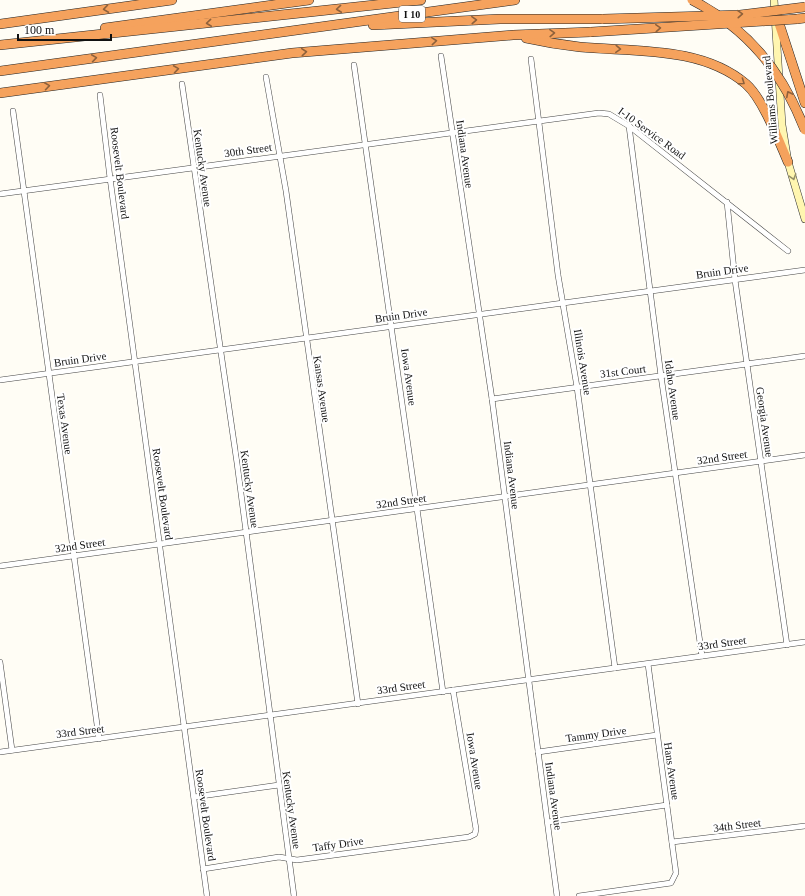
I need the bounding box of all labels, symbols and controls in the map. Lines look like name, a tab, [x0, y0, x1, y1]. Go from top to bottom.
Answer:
one-way arrow	[103, 4, 109, 13]
one-way arrow	[335, 4, 342, 13]
road number: I 10	[399, 6, 425, 22]
one-way arrow	[737, 10, 743, 19]
scale bar	[18, 16, 111, 42]
one-way arrow	[471, 16, 477, 24]
one-way arrow	[206, 18, 212, 27]
text: 100 m	[24, 23, 55, 37]
one-way arrow	[655, 23, 661, 32]
one-way arrow	[549, 29, 555, 37]
one-way arrow	[431, 37, 437, 46]
one-way arrow	[615, 44, 621, 53]
one-way arrow	[301, 48, 307, 57]
one-way arrow	[91, 54, 97, 63]
street label: Williams Boulevard	[760, 55, 780, 145]
one-way arrow	[172, 65, 179, 74]
one-way arrow	[738, 77, 745, 85]
one-way arrow	[44, 82, 50, 91]
one-way arrow	[787, 91, 794, 98]
street label: I-10 Service Road	[616, 105, 688, 162]
street label: Indiana Avenue	[454, 119, 476, 189]
street label: Roosevelt Boulevard	[108, 126, 132, 220]
street label: Kentucky Avenue	[192, 128, 214, 208]
street label: 30th Street	[223, 141, 273, 159]
one-way arrow	[788, 174, 797, 181]
street label: Bruin Drive	[695, 261, 749, 281]
street label: Bruin Drive	[374, 305, 428, 325]
street label: Illinois Avenue	[572, 328, 594, 396]
street label: Iowa Avenue	[399, 348, 419, 406]
street label: Bruin Drive	[53, 349, 107, 369]
street label: Kansas Avenue	[311, 355, 333, 423]
street label: Idaho Avenue	[663, 359, 683, 421]
street label: 31st Court	[599, 362, 647, 380]
street label: Georgia Avenue	[754, 386, 776, 458]
street label: Texas Avenue	[55, 393, 75, 455]
street label: Indiana Avenue	[502, 440, 522, 510]
street label: Roosevelt Boulevard	[151, 447, 175, 541]
street label: 32nd Street	[696, 448, 748, 466]
street label: Kentucky Avenue	[239, 449, 261, 529]
street label: 32nd Street	[375, 492, 427, 510]
street label: 32nd Street	[54, 536, 106, 554]
street label: 33rd Street	[697, 634, 747, 652]
street label: 33rd Street	[376, 678, 426, 696]
street label: 33rd Street	[55, 722, 105, 740]
street label: Tammy Drive	[565, 724, 627, 744]
street label: Iowa Avenue	[465, 732, 485, 790]
street label: Hans Avenue	[662, 741, 682, 801]
street label: Indiana Avenue	[543, 761, 565, 831]
street label: Roosevelt Boulevard	[194, 768, 218, 862]
street label: Kentucky Avenue	[281, 770, 303, 850]
street label: 34th Street	[712, 816, 762, 834]
street label: Taffy Drive	[312, 834, 364, 854]

